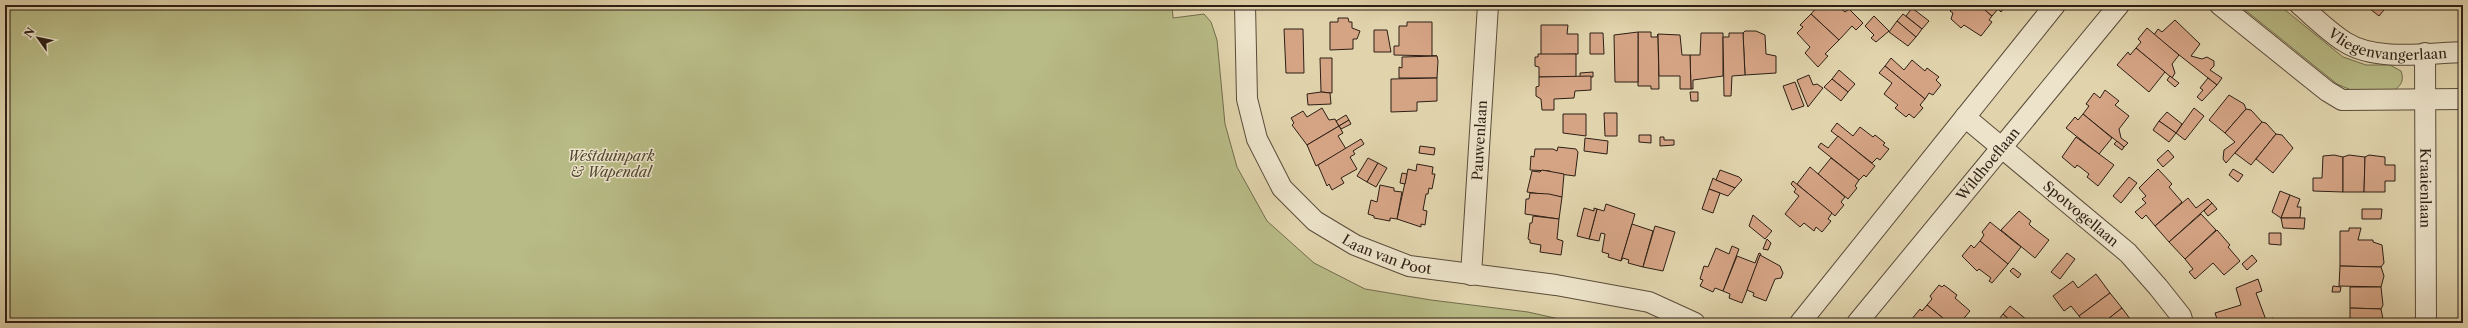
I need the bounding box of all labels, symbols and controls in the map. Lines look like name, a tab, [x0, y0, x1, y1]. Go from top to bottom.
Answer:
north arrow	[18, 18, 58, 58]
street label: Vliegenvangerlaan	[2324, 23, 2448, 64]
text: N	[21, 24, 38, 40]
street label: Pauwenlaan	[1468, 99, 1491, 181]
street label: Wildhoeflaan	[1952, 123, 2024, 205]
park label: Westduinpark & Wapendal	[567, 147, 655, 181]
street label: Kraaienlaan	[2416, 148, 2435, 228]
street label: Spotvogellaan	[2039, 177, 2123, 251]
street label: Laan van Poot	[1339, 230, 1433, 278]

